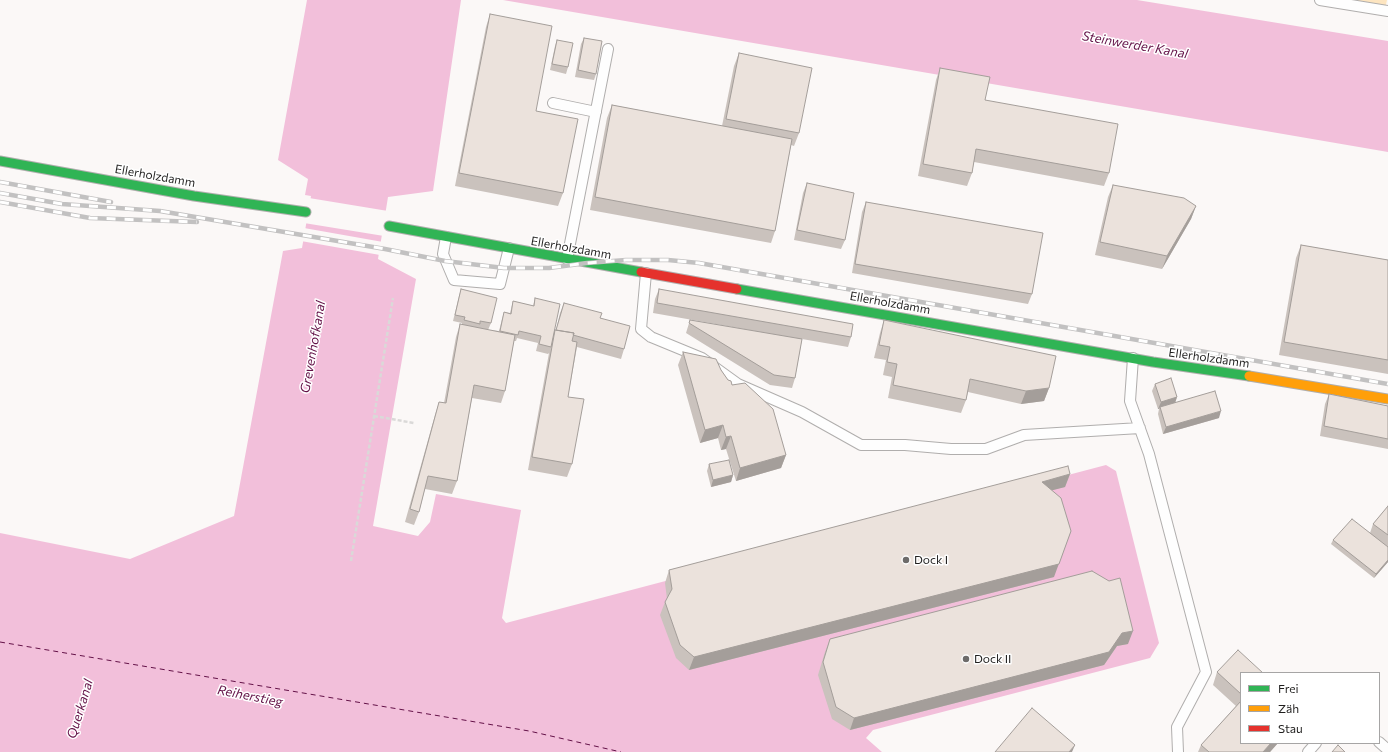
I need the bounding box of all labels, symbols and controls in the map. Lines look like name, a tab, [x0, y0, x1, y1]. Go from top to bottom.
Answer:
water label: Steinwerder Kanal	[1081, 28, 1189, 62]
street label: Ellerholzdamm	[114, 162, 196, 190]
street label: Ellerholzdamm	[530, 234, 612, 262]
street label: Ellerholzdamm	[849, 289, 931, 317]
water label: Grevenhofkanal	[297, 300, 329, 394]
street label: Ellerholzdamm	[1168, 345, 1250, 371]
place label: Dock I	[914, 553, 948, 567]
marker: Dock I	[901, 555, 911, 565]
place label: Dock II	[974, 652, 1011, 666]
marker: Dock II	[961, 654, 971, 664]
legend	[1240, 672, 1380, 744]
water label: Querkanal	[64, 677, 96, 741]
text: Frei	[1278, 681, 1299, 695]
water label: Reiherstieg	[216, 682, 284, 710]
text: Zäh	[1278, 701, 1299, 715]
text: Stau	[1278, 721, 1303, 735]

